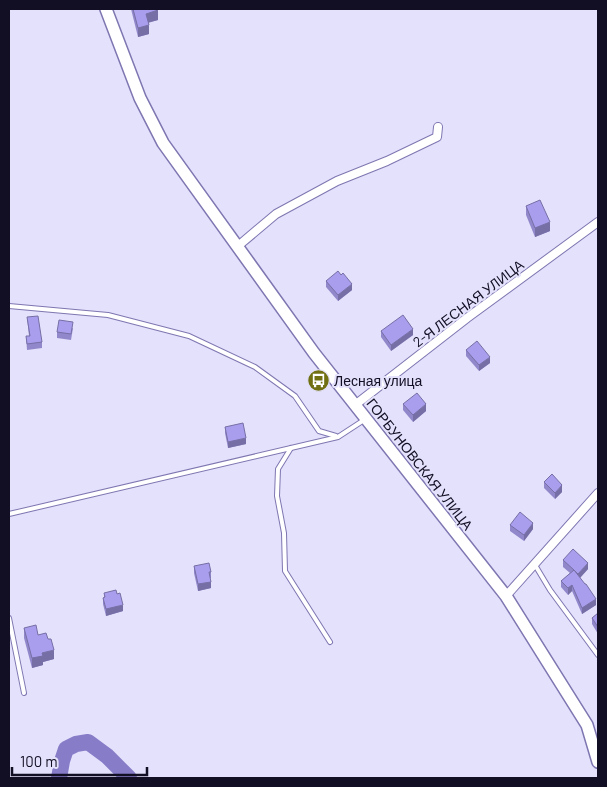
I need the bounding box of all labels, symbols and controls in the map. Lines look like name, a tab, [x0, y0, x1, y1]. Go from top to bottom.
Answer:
street label: 2-Я ЛЕСНАЯ УЛИЦА	[409, 255, 527, 350]
bus stop icon: Лесная улица	[306, 368, 330, 392]
place label: Лесная улица	[334, 372, 423, 389]
street label: ГОРБУНОВСКАЯ УЛИЦА	[363, 395, 477, 534]
scale bar	[12, 744, 148, 776]
text: 100 m	[20, 752, 58, 770]

